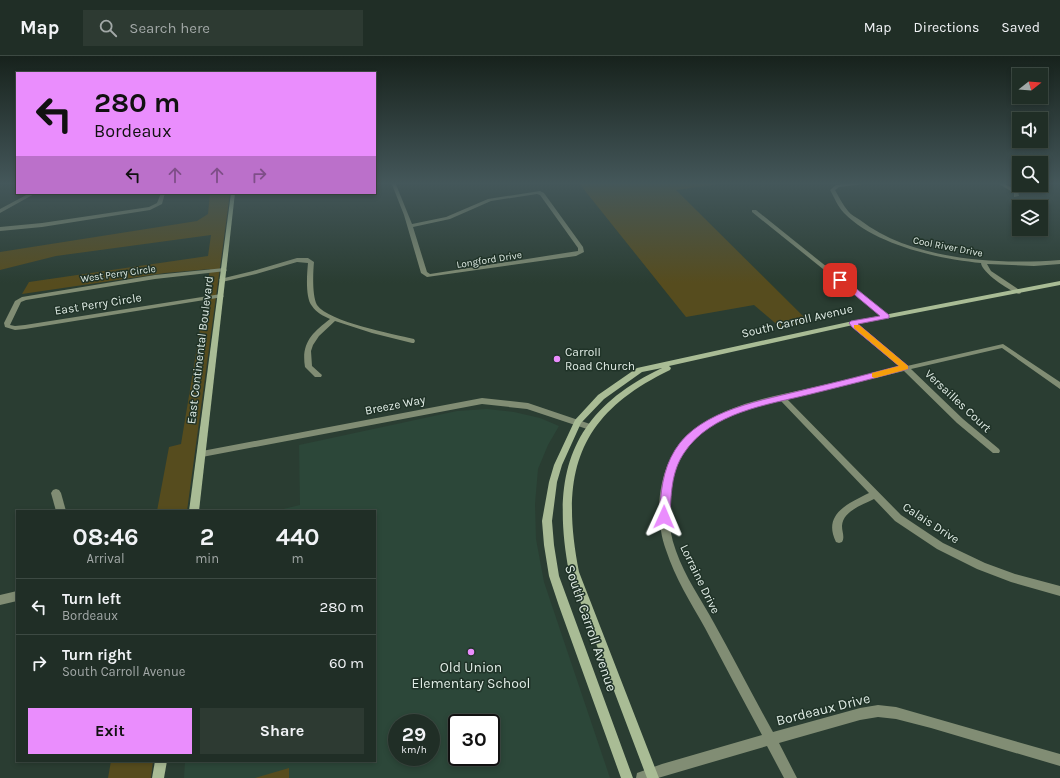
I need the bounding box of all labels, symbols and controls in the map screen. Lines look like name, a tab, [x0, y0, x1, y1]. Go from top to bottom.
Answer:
search box	[83, 10, 363, 46]
text: Map	[20, 17, 59, 39]
icon: search	[97, 17, 119, 39]
text: Search here	[129, 19, 210, 37]
text: Map	[864, 19, 892, 36]
text: Directions	[914, 19, 979, 36]
text: Saved	[1001, 19, 1040, 36]
north arrow	[1012, 68, 1048, 104]
map controls	[1012, 68, 1048, 236]
text: 280 m	[94, 86, 180, 119]
icon: left	[28, 88, 80, 140]
button: sound	[1012, 112, 1048, 148]
text: Bordeaux	[94, 120, 171, 142]
button: search	[1012, 156, 1048, 192]
icon: left	[122, 164, 144, 186]
icon: ahead	[164, 164, 186, 186]
icon: ahead	[206, 164, 228, 186]
icon: right	[248, 164, 270, 186]
button: layers	[1012, 200, 1048, 236]
street label: Cool River Drive	[912, 234, 984, 260]
street label: Longford Drive	[456, 249, 523, 271]
street label: West Perry Circle	[80, 263, 157, 285]
pin	[823, 263, 857, 297]
icon: arrive	[829, 269, 851, 291]
street label: East Continental Boulevard	[184, 275, 216, 425]
street label: East Perry Circle	[53, 290, 143, 318]
street label: South Carroll Avenue	[740, 301, 854, 341]
place label: Carroll Road Church	[565, 345, 635, 373]
marker: Carroll Road Church	[552, 354, 562, 364]
street label: Versailles Court	[922, 367, 994, 436]
street label: Breeze Way	[364, 392, 427, 418]
position arrow	[643, 496, 685, 538]
street label: Calais Drive	[900, 500, 962, 546]
text: 08:46	[73, 523, 139, 551]
text: 2	[200, 523, 214, 551]
text: 440	[276, 523, 319, 551]
street label: Lorraine Drive	[677, 542, 723, 616]
text: Arrival	[87, 551, 125, 566]
text: min	[195, 551, 219, 566]
text: m	[291, 551, 304, 566]
street label: South Carroll Avenue	[561, 563, 620, 694]
text: Turn left	[62, 590, 121, 608]
icon: left	[28, 596, 50, 618]
text: 280 m	[320, 598, 364, 616]
text: Bordeaux	[62, 608, 118, 623]
text: Turn right	[62, 646, 132, 664]
marker: Old Union Elementary School	[466, 647, 476, 657]
icon: right	[28, 652, 50, 674]
text: 60 m	[329, 654, 364, 672]
place label: Old Union Elementary School	[412, 659, 530, 692]
text: South Carroll Avenue	[62, 664, 185, 679]
street label: Bordeaux Drive	[774, 690, 872, 729]
button: Exit	[28, 708, 192, 754]
button: Share	[200, 708, 364, 754]
speed limit sign: 30	[448, 714, 500, 766]
text: 29	[402, 723, 426, 746]
text: km/h	[401, 744, 427, 756]

